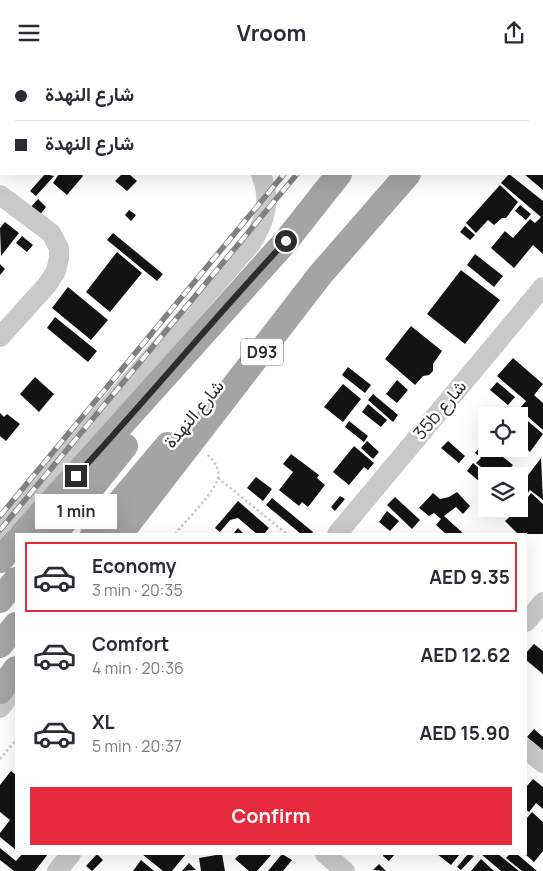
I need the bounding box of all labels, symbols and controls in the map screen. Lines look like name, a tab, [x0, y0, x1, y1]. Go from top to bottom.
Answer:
text: Vroom	[237, 18, 306, 48]
icon: menu	[15, 19, 43, 47]
icon: share	[500, 19, 528, 47]
text: شارع النهدة	[45, 81, 134, 107]
text: شارع النهدة	[45, 130, 134, 156]
route start	[275, 230, 297, 252]
road number: D93	[241, 339, 283, 365]
street label: شارع النهدة	[158, 374, 230, 453]
street label: 35b شارع	[407, 375, 472, 445]
map controls	[478, 407, 528, 517]
button: locate	[478, 407, 528, 457]
route end	[65, 465, 87, 487]
button: layers	[478, 467, 528, 517]
callout: 1 min	[35, 493, 117, 529]
text: 1 min	[56, 500, 96, 522]
text: Economy	[92, 553, 176, 579]
icon: car	[32, 555, 77, 600]
text: AED 9.35	[429, 564, 510, 590]
text: 3 min · 20:35	[92, 579, 183, 601]
text: Comfort	[92, 631, 169, 657]
icon: car	[32, 633, 77, 678]
text: AED 12.62	[421, 642, 510, 668]
text: 4 min · 20:36	[92, 657, 184, 679]
text: XL	[92, 709, 115, 735]
icon: car	[32, 711, 77, 756]
text: AED 15.90	[420, 720, 510, 746]
text: 5 min · 20:37	[92, 735, 182, 757]
button: Confirm	[30, 787, 512, 845]

